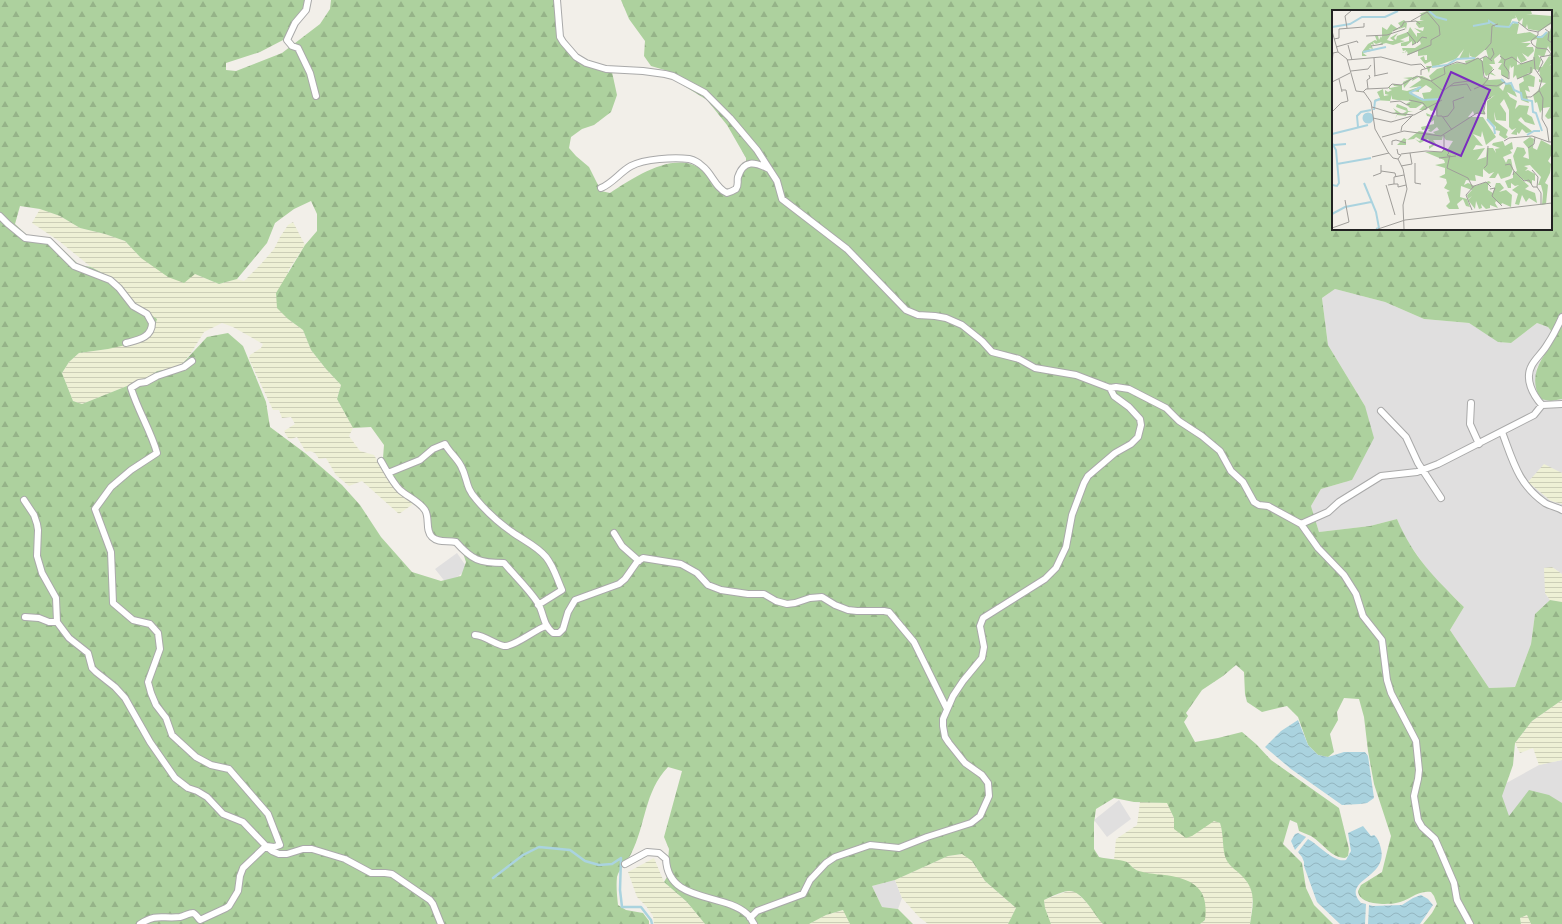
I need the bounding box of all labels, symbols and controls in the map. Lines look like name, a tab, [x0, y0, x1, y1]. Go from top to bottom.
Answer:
inset map	[1332, 10, 1552, 230]

